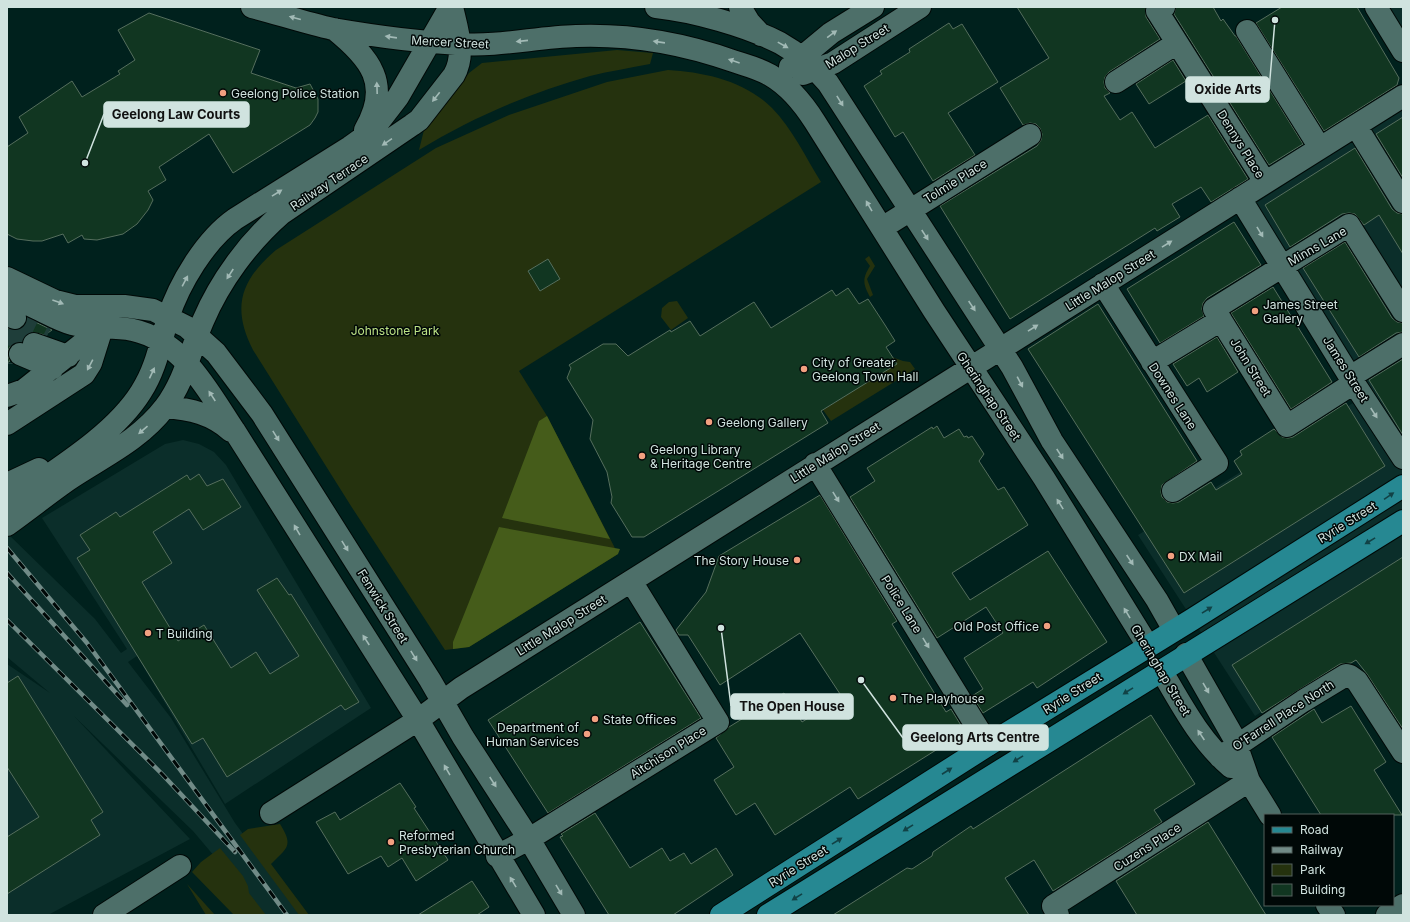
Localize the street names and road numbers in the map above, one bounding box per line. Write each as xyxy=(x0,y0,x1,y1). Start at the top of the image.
street label: Malop Street xyxy=(822,20,892,72)
street label: Mercer Street xyxy=(411,32,489,52)
street label: Dennys Place xyxy=(1214,107,1268,181)
street label: Railway Terrace xyxy=(287,151,371,213)
street label: Tolmie Place xyxy=(921,156,989,206)
street label: Minns Lane xyxy=(1285,223,1349,269)
street label: Little Malop Street xyxy=(1062,246,1158,314)
street label: James Street xyxy=(1320,333,1372,405)
street label: John Street xyxy=(1227,335,1275,399)
street label: Gheringhap Street xyxy=(954,349,1024,443)
street label: Downes Lane xyxy=(1146,360,1200,432)
street label: Little Malop Street xyxy=(787,418,883,486)
street label: Ryrie Street xyxy=(1315,498,1379,546)
street label: Fenwick Street xyxy=(354,566,412,646)
street label: Police Lane xyxy=(878,572,926,636)
street label: Little Malop Street xyxy=(513,591,609,659)
street label: Gheringhap Street xyxy=(1128,622,1194,718)
street label: Ryrie Street xyxy=(1040,669,1104,717)
street label: O'Farrell Place North xyxy=(1229,677,1337,753)
street label: Aitchison Place xyxy=(627,723,709,781)
street label: Cuzens Place xyxy=(1111,820,1183,874)
street label: Ryrie Street xyxy=(766,842,830,890)

